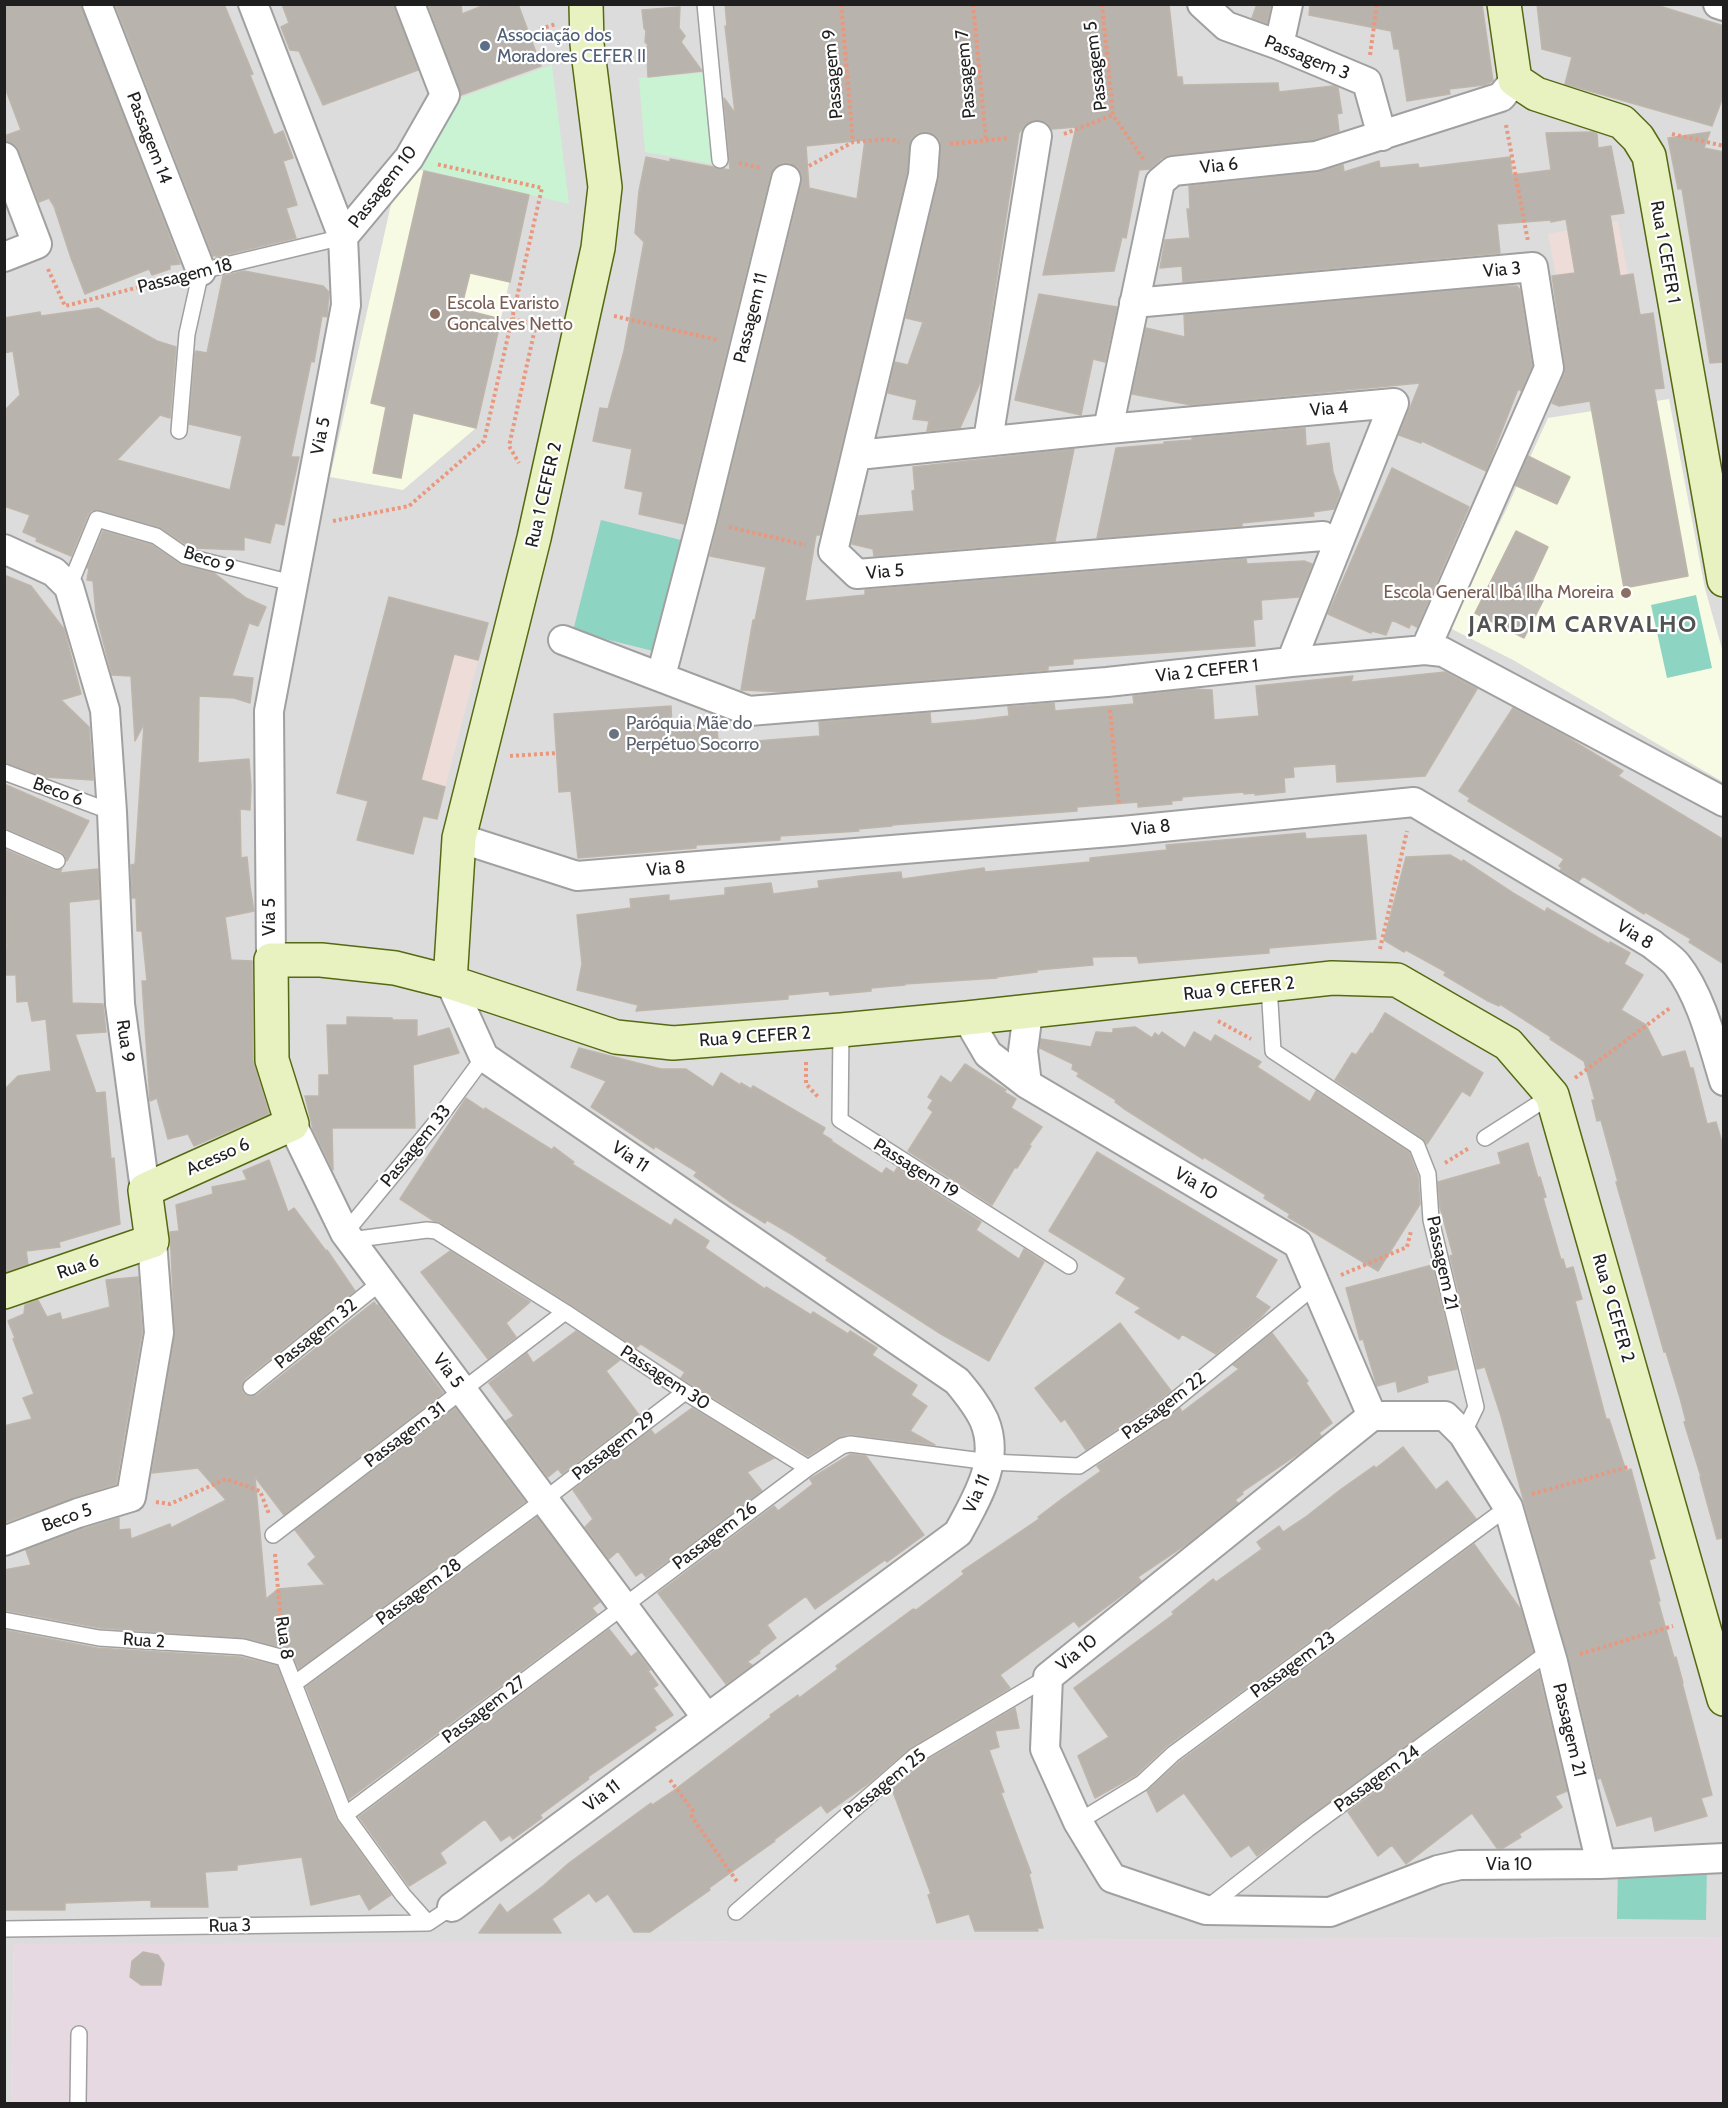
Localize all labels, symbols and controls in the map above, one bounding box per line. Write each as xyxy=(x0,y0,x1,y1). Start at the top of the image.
street label: Passagem 5 xyxy=(1080,20,1112,112)
place label: Associação dos Moradores CEFER II xyxy=(497,25,646,68)
street label: Passagem 9 xyxy=(818,28,848,120)
street label: Passagem 7 xyxy=(951,29,981,119)
street label: Passagem 3 xyxy=(1261,31,1353,85)
marker: Associação dos Moradores CEFER II xyxy=(478,39,492,53)
street label: Passagem 14 xyxy=(122,89,176,187)
street label: Passagem 10 xyxy=(344,141,422,233)
street label: Via 6 xyxy=(1199,153,1239,179)
street label: Rua 1 CEFER 1 xyxy=(1645,199,1685,305)
street label: Passagem 18 xyxy=(135,254,235,298)
street label: Via 3 xyxy=(1482,258,1522,282)
street label: Passagem 11 xyxy=(729,271,773,365)
place label: Escola Evaristo Goncalves Netto xyxy=(447,293,573,336)
marker: Escola Evaristo Goncalves Netto xyxy=(428,307,442,321)
street label: Via 4 xyxy=(1309,397,1349,421)
street label: Via 5 xyxy=(307,415,335,457)
street label: Rua 1 CEFER 2 xyxy=(521,440,567,550)
street label: Beco 9 xyxy=(181,542,237,578)
street label: Via 5 xyxy=(865,560,905,584)
place label: Escola General Ibá Ilha Moreira xyxy=(1384,582,1614,604)
marker: Escola General Ibá Ilha Moreira xyxy=(1619,586,1633,600)
district label: JARDIM CARVALHO xyxy=(1468,611,1698,639)
street label: Via 2 CEFER 1 xyxy=(1155,655,1259,687)
place label: Paróquia Mãe do Perpétuo Socorro xyxy=(626,713,759,756)
marker: Paróquia Mãe do Perpétuo Socorro xyxy=(607,727,621,741)
street label: Beco 6 xyxy=(30,773,86,811)
street label: Via 8 xyxy=(1130,815,1172,841)
street label: Via 8 xyxy=(646,857,686,881)
street label: Via 5 xyxy=(259,898,281,936)
street label: Via 8 xyxy=(1613,915,1657,955)
street label: Rua 9 CEFER 2 xyxy=(1182,972,1296,1006)
street label: Rua 9 xyxy=(111,1018,139,1064)
street label: Rua 9 CEFER 2 xyxy=(698,1022,812,1052)
street label: Passagem 33 xyxy=(376,1100,456,1192)
street label: Acesso 6 xyxy=(183,1133,253,1181)
street label: Passagem 19 xyxy=(869,1134,963,1204)
street label: Via 11 xyxy=(607,1137,653,1177)
street label: Via 10 xyxy=(1170,1163,1222,1205)
street label: Passagem 21 xyxy=(1422,1214,1462,1312)
street label: Rua 6 xyxy=(54,1250,102,1284)
street label: Rua 9 CEFER 2 xyxy=(1587,1251,1639,1365)
street label: Passagem 32 xyxy=(271,1294,361,1374)
street label: Passagem 30 xyxy=(616,1341,714,1415)
street label: Via 5 xyxy=(428,1349,468,1393)
street label: Passagem 22 xyxy=(1118,1368,1210,1444)
street label: Passagem 31 xyxy=(360,1398,450,1472)
street label: Passagem 29 xyxy=(568,1407,660,1485)
street label: Via 11 xyxy=(959,1471,995,1517)
street label: Passagem 26 xyxy=(669,1497,761,1575)
street label: Beco 5 xyxy=(39,1499,95,1537)
street label: Passagem 28 xyxy=(372,1554,466,1630)
street label: Rua 8 xyxy=(270,1615,298,1661)
street label: Passagem 23 xyxy=(1246,1627,1340,1703)
street label: Rua 2 xyxy=(122,1629,166,1653)
street label: Via 10 xyxy=(1052,1630,1102,1676)
street label: Passagem 27 xyxy=(438,1672,530,1748)
street label: Passagem 21 xyxy=(1548,1681,1590,1779)
street label: Passagem 24 xyxy=(1330,1741,1424,1817)
street label: Passagem 25 xyxy=(840,1744,930,1824)
street label: Via 11 xyxy=(580,1775,624,1817)
street label: Via 10 xyxy=(1486,1854,1532,1876)
street label: Rua 3 xyxy=(209,1915,251,1937)

